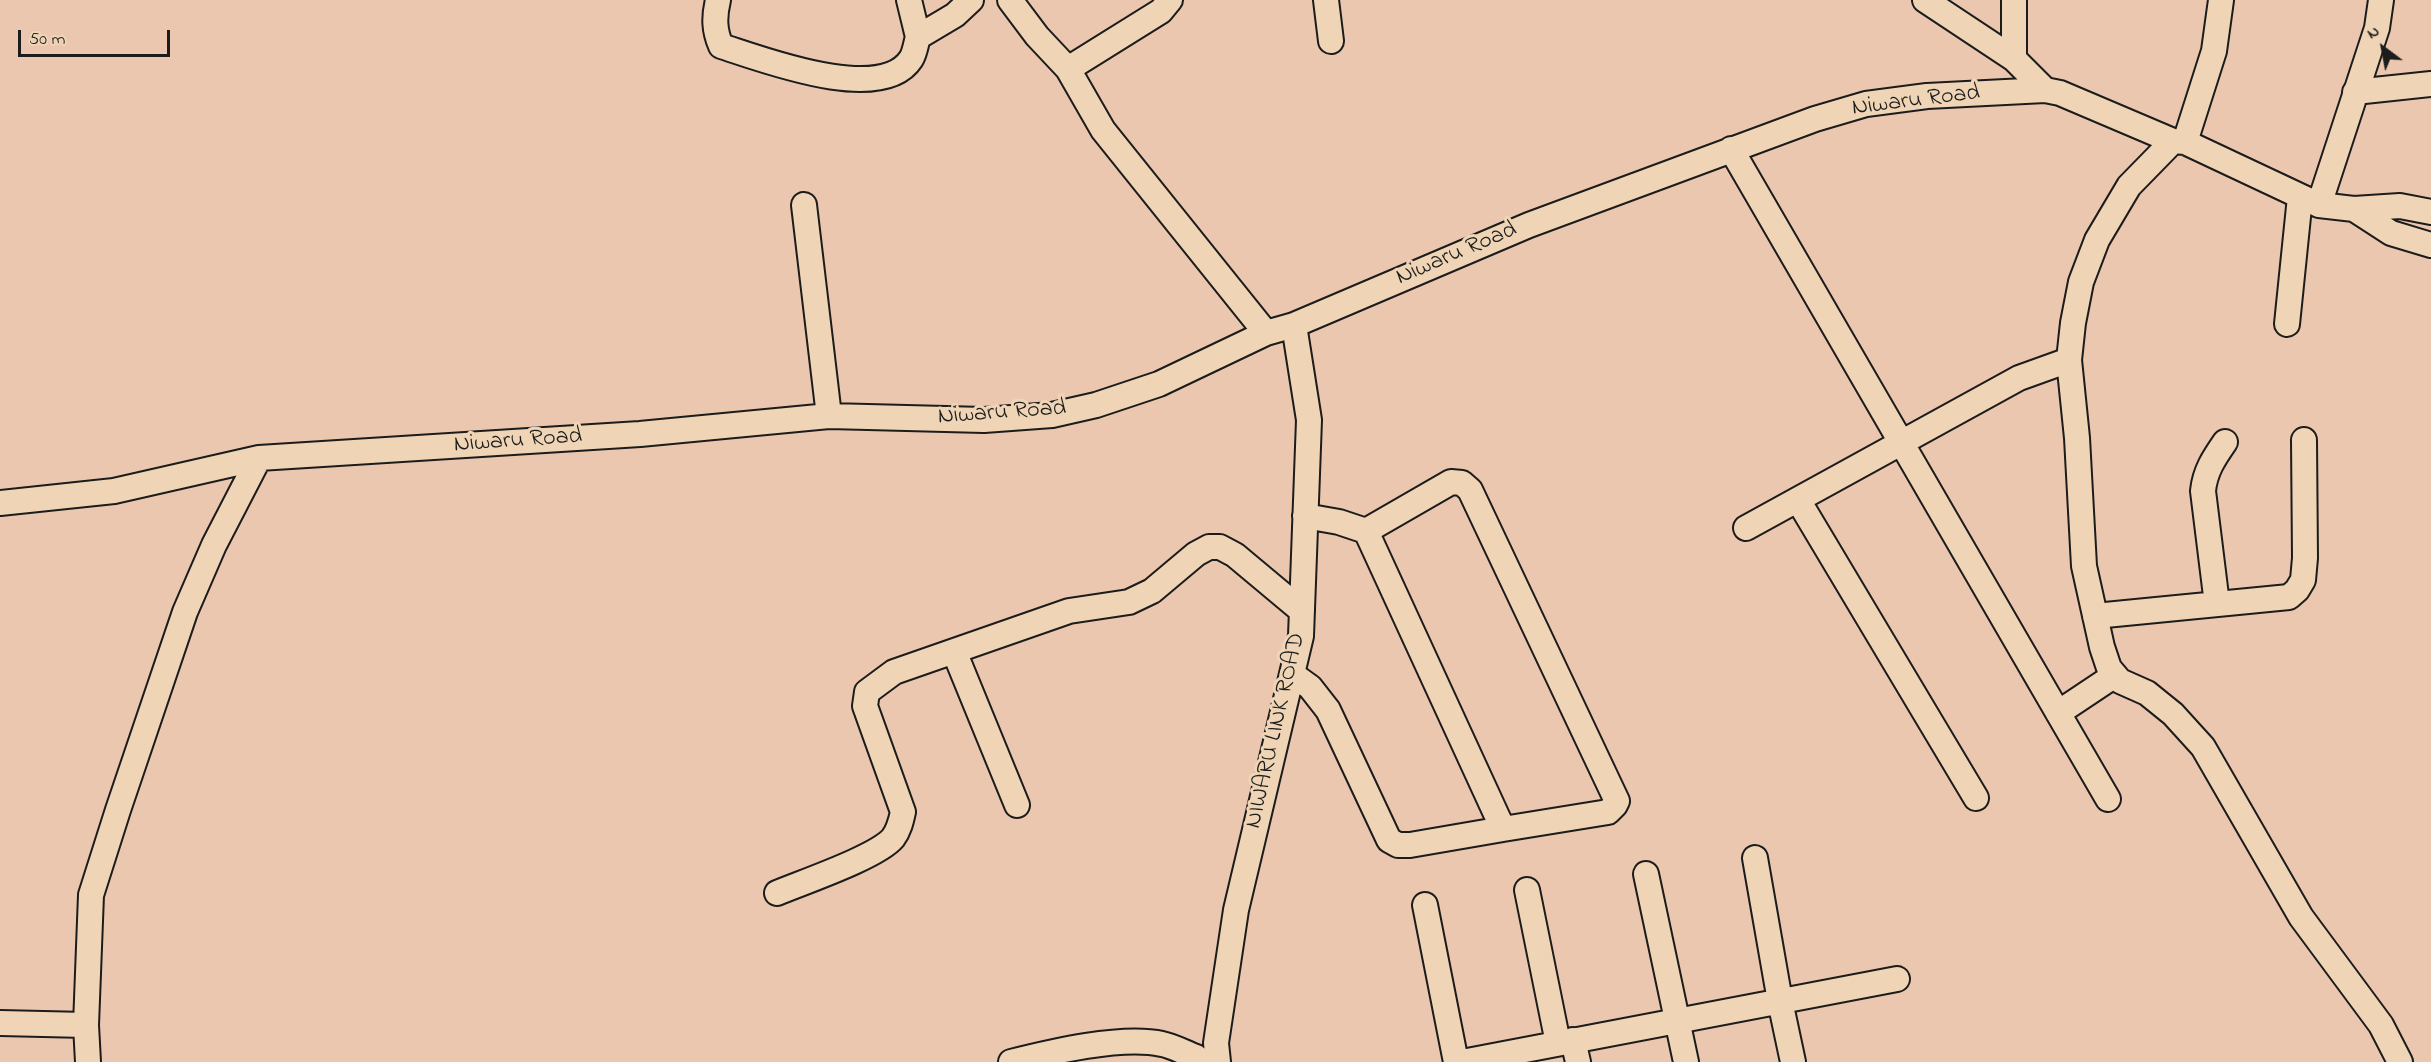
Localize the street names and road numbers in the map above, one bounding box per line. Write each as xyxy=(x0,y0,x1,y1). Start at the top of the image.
street label: Niwaru Road xyxy=(1850,80,1982,124)
street label: Niwaru Road xyxy=(1392,217,1522,293)
street label: Niwaru Road xyxy=(937,395,1067,433)
street label: Niwaru Road xyxy=(453,423,583,461)
street label: NIWARU LINK ROAD xyxy=(1241,630,1313,832)

